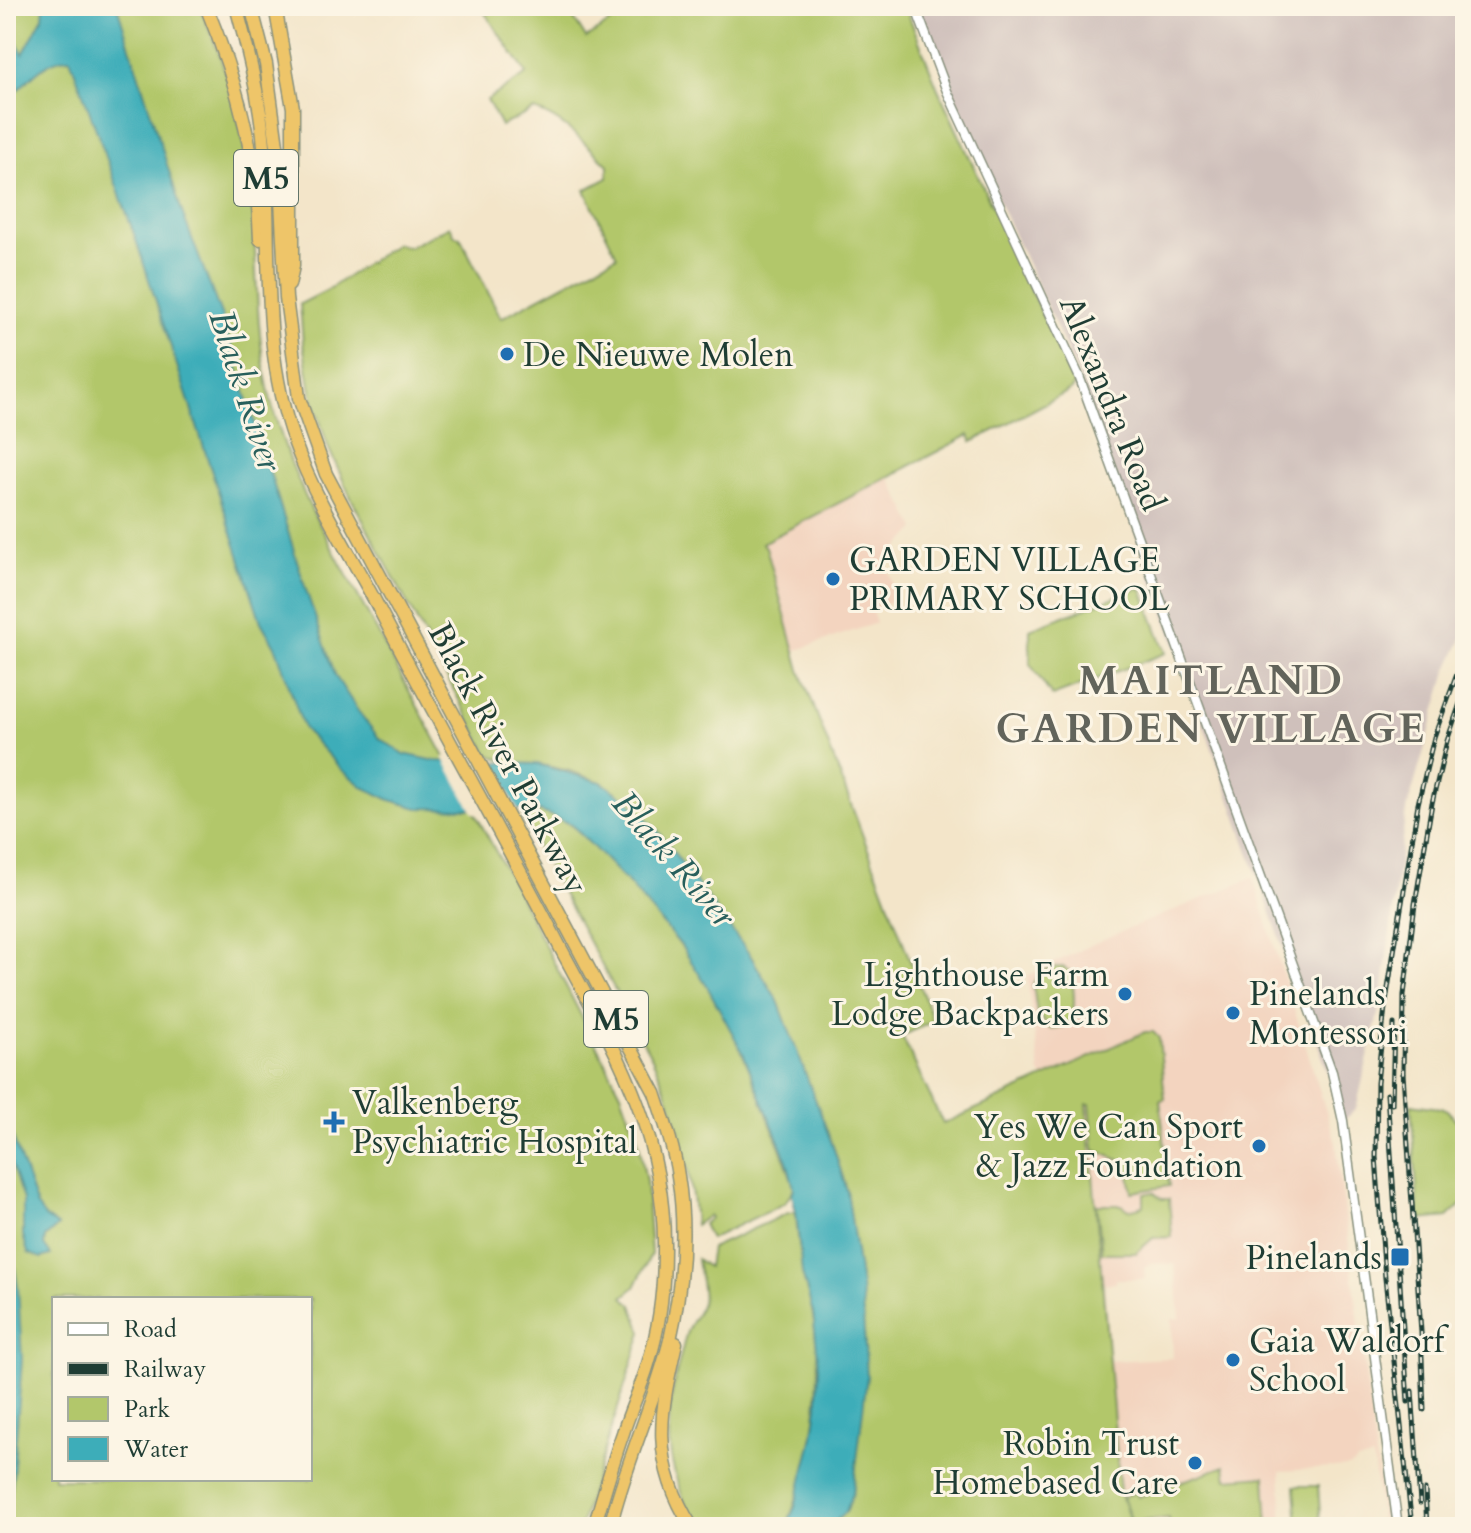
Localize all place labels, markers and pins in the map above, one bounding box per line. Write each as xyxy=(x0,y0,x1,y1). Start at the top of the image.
place label: De Nieuwe Molen xyxy=(523,332,794,378)
marker: De Nieuwe Molen xyxy=(498,345,516,363)
place label: GARDEN VILLAGE PRIMARY SCHOOL xyxy=(849,537,1170,622)
marker: GARDEN VILLAGE PRIMARY SCHOOL xyxy=(824,570,842,588)
place label: Lighthouse Farm Lodge Backpackers xyxy=(831,952,1109,1037)
place label: Pinelands Montessori xyxy=(1249,971,1408,1056)
marker: Lighthouse Farm Lodge Backpackers xyxy=(1116,985,1134,1003)
marker: Pinelands Montessori xyxy=(1224,1004,1242,1022)
place label: Valkenberg Psychiatric Hospital xyxy=(352,1080,637,1165)
place label: Yes We Can Sport & Jazz Foundation xyxy=(974,1104,1243,1189)
marker: Valkenberg Psychiatric Hospital xyxy=(323,1111,345,1133)
marker: Yes We Can Sport & Jazz Foundation xyxy=(1250,1137,1268,1155)
place label: Pinelands xyxy=(1245,1235,1382,1281)
marker: Pinelands xyxy=(1389,1246,1411,1268)
place label: Gaia Waldorf School xyxy=(1249,1318,1450,1403)
marker: Gaia Waldorf School xyxy=(1224,1351,1242,1369)
place label: Robin Trust Homebased Care xyxy=(933,1421,1179,1506)
marker: Robin Trust Homebased Care xyxy=(1186,1454,1204,1472)

